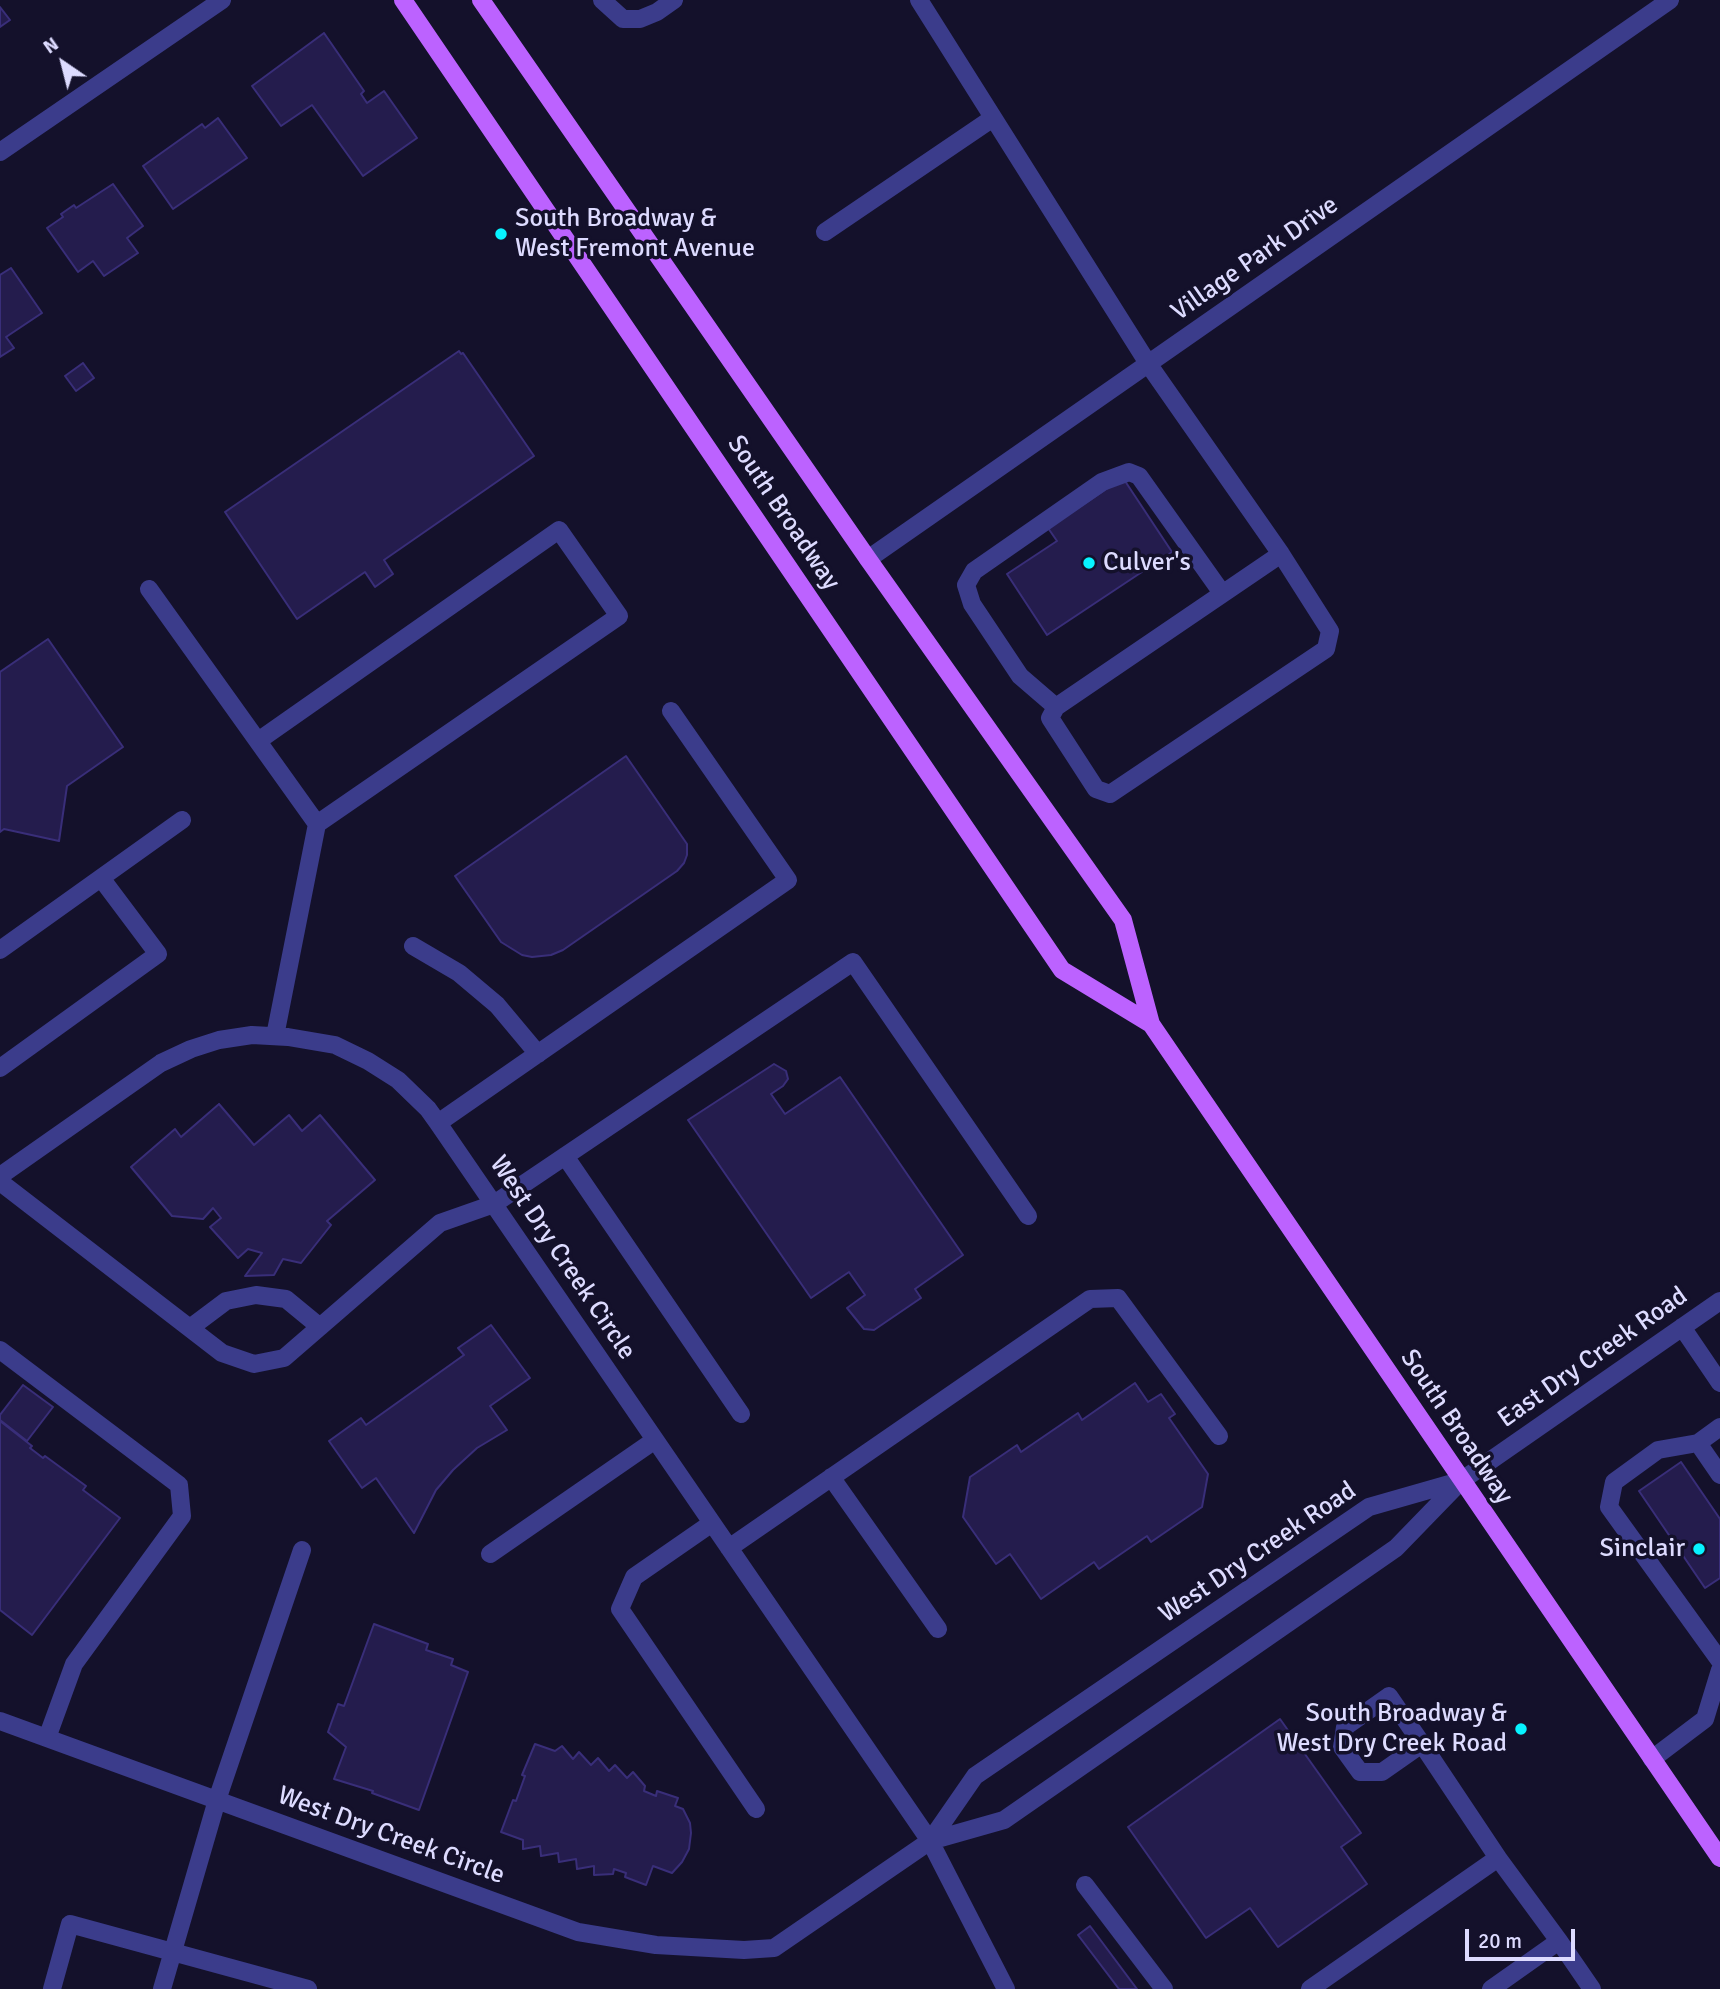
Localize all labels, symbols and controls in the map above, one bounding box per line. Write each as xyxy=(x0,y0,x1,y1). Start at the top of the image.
north arrow xyxy=(28,28,98,98)
text: N xyxy=(39,32,63,59)
street label: Village Park Drive xyxy=(1166,190,1344,328)
place label: South Broadway & West Fremont Avenue xyxy=(515,203,755,264)
marker: South Broadway & West Fremont Avenue xyxy=(493,226,509,242)
street label: South Broadway xyxy=(720,430,846,596)
place label: Culver's xyxy=(1103,547,1191,579)
marker: Culver's xyxy=(1081,555,1097,571)
street label: West Dry Creek Circle xyxy=(482,1150,642,1366)
street label: East Dry Creek Road xyxy=(1492,1281,1694,1435)
street label: South Broadway xyxy=(1393,1344,1519,1510)
street label: West Dry Creek Road xyxy=(1154,1476,1362,1630)
place label: Sinclair xyxy=(1600,1533,1685,1565)
marker: Sinclair xyxy=(1691,1541,1707,1557)
place label: South Broadway & West Dry Creek Road xyxy=(1277,1698,1507,1760)
marker: South Broadway & West Dry Creek Road xyxy=(1513,1721,1529,1737)
street label: West Dry Creek Circle xyxy=(273,1780,509,1892)
scale bar xyxy=(1468,1916,1578,1960)
text: 20 m xyxy=(1478,1928,1522,1954)

